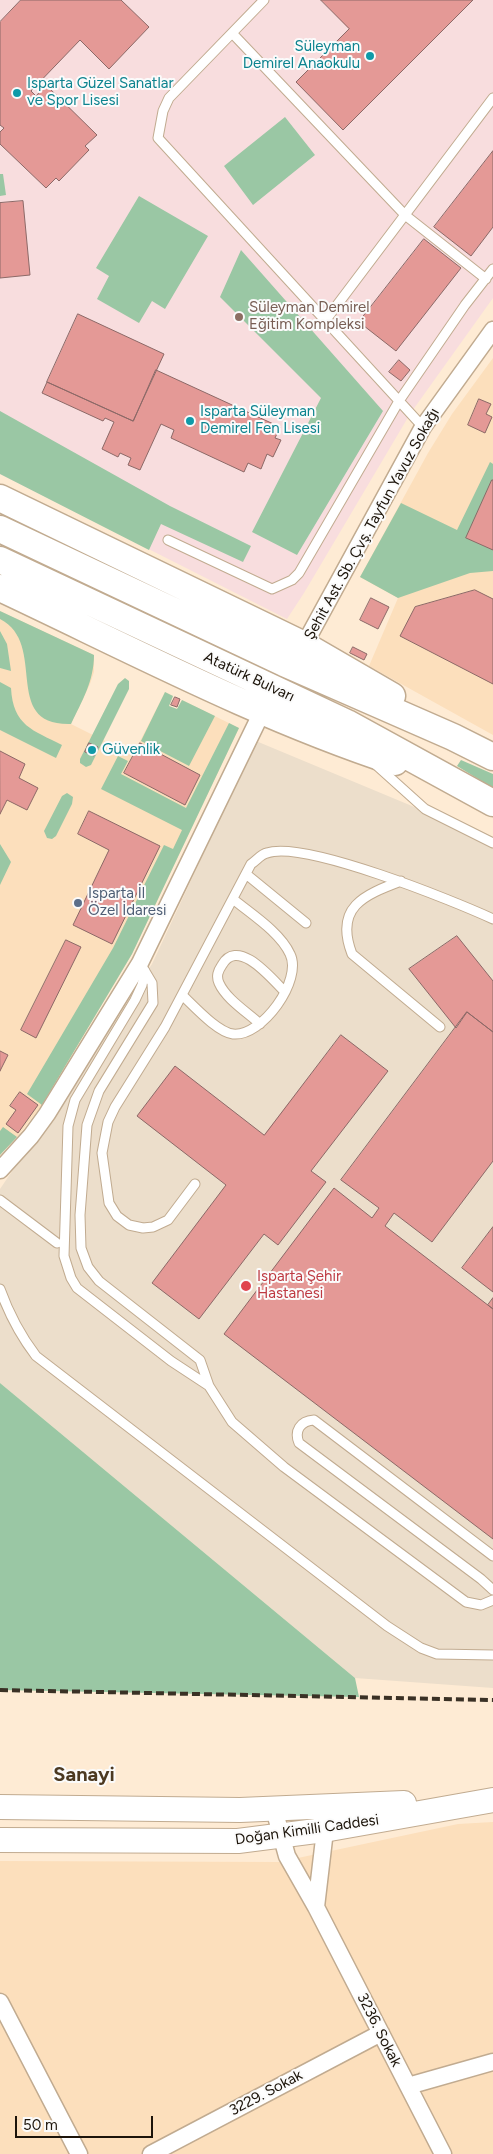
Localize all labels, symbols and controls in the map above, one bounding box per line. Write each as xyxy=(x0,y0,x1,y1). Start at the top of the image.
place label: Süleyman Demirel Anaokulu xyxy=(243,38,360,73)
marker: Süleyman Demirel Anaokulu xyxy=(364,50,376,62)
place label: Isparta Güzel Sanatlar ve Spor Lisesi xyxy=(27,75,174,110)
marker: Isparta Güzel Sanatlar ve Spor Lisesi xyxy=(11,87,23,99)
place label: Süleyman Demirel Eğitim Kompleksi xyxy=(249,299,370,334)
marker: Süleyman Demirel Eğitim Kompleksi xyxy=(233,311,245,323)
place label: Isparta Süleyman Demirel Fen Lisesi xyxy=(200,403,320,438)
street label: Şehit Ast. Sb. Çvş. Tayfun Yavuz Sokağı xyxy=(301,405,443,643)
marker: Isparta Süleyman Demirel Fen Lisesi xyxy=(184,415,196,427)
street label: Atatürk Bulvarı xyxy=(201,648,297,706)
place label: Güvenlik xyxy=(102,741,160,759)
marker: Güvenlik xyxy=(86,744,98,756)
place label: Isparta İl Özel İdaresi xyxy=(88,885,166,920)
marker: Isparta İl Özel İdaresi xyxy=(72,897,84,909)
place label: Isparta Şehir Hastanesi xyxy=(257,1268,341,1303)
marker: Isparta Şehir Hastanesi xyxy=(239,1279,253,1293)
district label: Sanayi xyxy=(53,1763,115,1787)
street label: Doğan Kimilli Caddesi xyxy=(234,1811,380,1849)
street label: 3236. Sokak xyxy=(353,1990,405,2070)
street label: 3229. Sokak xyxy=(226,2066,306,2120)
scale bar xyxy=(18,2106,155,2138)
text: 50 m xyxy=(23,2116,58,2134)

